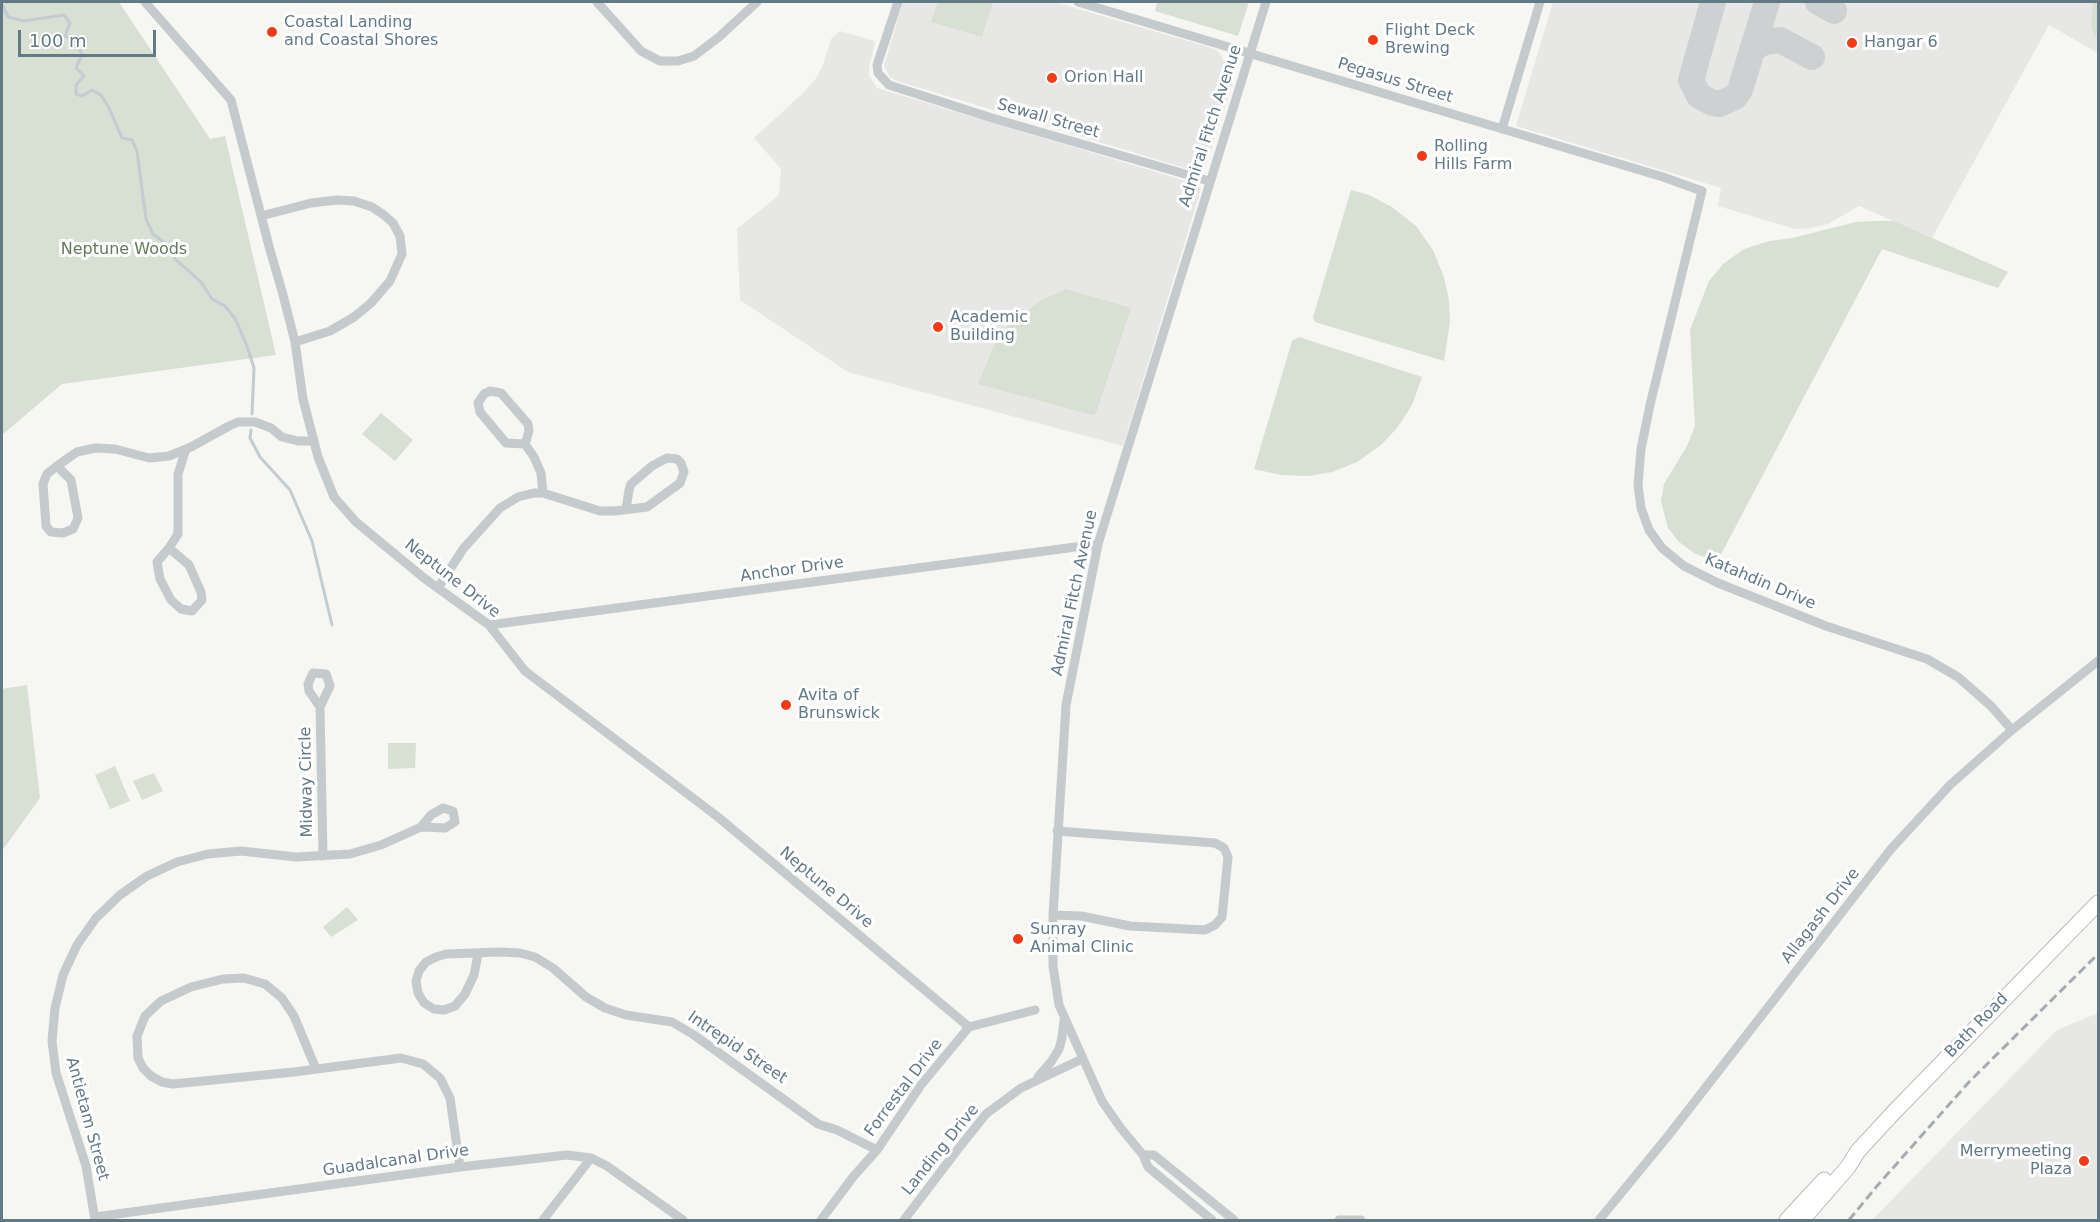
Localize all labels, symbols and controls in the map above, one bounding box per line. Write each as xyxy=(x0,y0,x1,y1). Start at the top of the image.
place label: Coastal Landing and Coastal Shores xyxy=(284,13,438,51)
scale bar xyxy=(21,18,159,56)
place label: Flight Deck Brewing xyxy=(1385,21,1475,59)
marker: Coastal Landing and Coastal Shores xyxy=(265,25,279,39)
text: 100 m xyxy=(29,30,87,51)
marker: Flight Deck Brewing xyxy=(1366,33,1380,47)
place label: Hangar 6 xyxy=(1864,33,1938,53)
marker: Hangar 6 xyxy=(1845,36,1859,50)
street label: Admiral Fitch Avenue xyxy=(1176,43,1246,209)
street label: Pegasus Street xyxy=(1335,54,1455,108)
place label: Orion Hall xyxy=(1064,68,1143,88)
marker: Orion Hall xyxy=(1045,71,1059,85)
street label: Sewall Street xyxy=(995,95,1101,143)
place label: Rolling Hills Farm xyxy=(1434,137,1512,175)
marker: Rolling Hills Farm xyxy=(1415,149,1429,163)
park label: Neptune Woods xyxy=(61,240,187,260)
place label: Academic Building xyxy=(950,308,1028,346)
marker: Academic Building xyxy=(931,320,945,334)
street label: Admiral Fitch Avenue xyxy=(1048,508,1102,678)
street label: Neptune Drive xyxy=(400,536,504,622)
street label: Katahdin Drive xyxy=(1702,550,1818,614)
street label: Anchor Drive xyxy=(739,553,845,587)
place label: Avita of Brunswick xyxy=(798,686,880,724)
marker: Avita of Brunswick xyxy=(779,698,793,712)
street label: Midway Circle xyxy=(296,726,318,838)
street label: Neptune Drive xyxy=(775,843,877,933)
street label: Allagash Drive xyxy=(1778,864,1864,968)
place label: Sunray Animal Clinic xyxy=(1030,920,1134,958)
marker: Sunray Animal Clinic xyxy=(1011,932,1025,946)
street label: Bath Road xyxy=(1941,990,2013,1062)
street label: Intrepid Street xyxy=(684,1008,790,1088)
street label: Forrestal Drive xyxy=(861,1035,947,1141)
street label: Antietam Street xyxy=(61,1055,113,1183)
street label: Landing Drive xyxy=(898,1101,984,1199)
street label: Guadalcanal Drive xyxy=(322,1141,470,1181)
place label: Merrymeeting Plaza xyxy=(1960,1142,2072,1180)
marker: Merrymeeting Plaza xyxy=(2077,1154,2091,1168)

